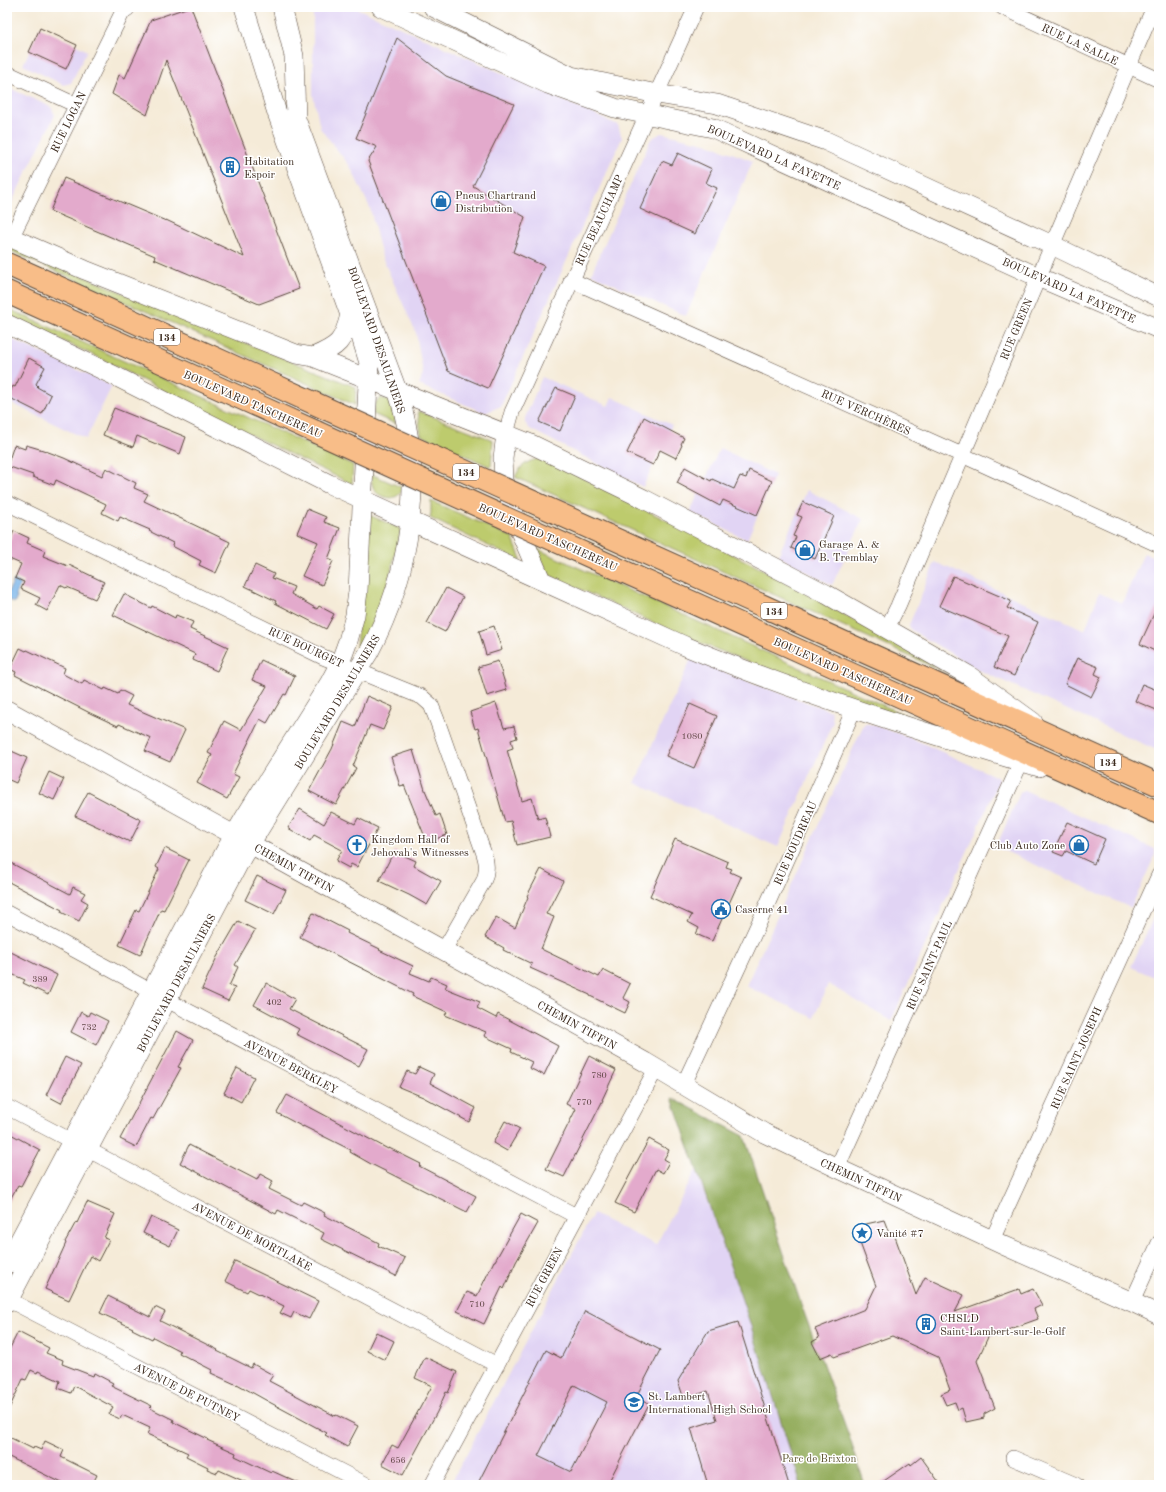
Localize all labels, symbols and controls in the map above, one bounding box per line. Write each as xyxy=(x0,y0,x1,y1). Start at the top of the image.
street label: RUE LA SALLE xyxy=(1039,23,1119,68)
street label: RUE LOGAN xyxy=(50,90,89,155)
street label: BOULEVARD LA FAYETTE xyxy=(705,124,842,193)
building icon: Habitation Espoir xyxy=(219,156,241,178)
place label: Habitation Espoir xyxy=(244,157,294,181)
street label: RUE BEAUCHAMP xyxy=(574,174,626,268)
shop icon: Pneus Chartrand Distribution xyxy=(430,190,452,212)
place label: Pneus Chartrand Distribution xyxy=(455,191,536,215)
street label: BOULEVARD LA FAYETTE xyxy=(1000,257,1137,326)
street label: BOULEVARD DESAULNIERS xyxy=(345,266,406,416)
street label: RUE GREEN xyxy=(999,296,1036,362)
road number: 134 xyxy=(154,329,180,345)
street label: BOULEVARD TASCHEREAU xyxy=(181,370,324,441)
street label: RUE VERCHÈRES xyxy=(819,387,913,438)
road number: 134 xyxy=(453,464,479,480)
street label: BOULEVARD TASCHEREAU xyxy=(476,503,619,574)
shop icon: Garage A. & B. Tremblay xyxy=(794,539,816,561)
place label: Garage A. & B. Tremblay xyxy=(819,540,880,564)
road number: 134 xyxy=(761,603,787,619)
street label: RUE BOURGET xyxy=(266,626,345,671)
street label: BOULEVARD DESAULNIERS xyxy=(294,634,383,772)
street label: BOULEVARD TASCHEREAU xyxy=(771,637,914,708)
house number: 1080 xyxy=(682,732,702,741)
road number: 134 xyxy=(1095,754,1121,770)
street label: RUE BOUDREAU xyxy=(773,800,820,887)
church icon: Kingdom Hall of Jehovah's Witnesses xyxy=(346,834,368,856)
shop icon: Club Auto Zone xyxy=(1068,834,1090,856)
place label: Kingdom Hall of Jehovah's Witnesses xyxy=(371,835,469,859)
place label: Club Auto Zone xyxy=(990,841,1065,852)
street label: CHEMIN TIFFIN xyxy=(252,843,335,896)
public building icon: Caserne 41 xyxy=(710,898,732,920)
place label: Caserne 41 xyxy=(735,905,789,916)
street label: BOULEVARD DESAULNIERS xyxy=(136,913,219,1055)
street label: RUE SAINT-PAUL xyxy=(906,919,955,1012)
house number: 389 xyxy=(32,975,48,984)
house number: 402 xyxy=(266,998,282,1007)
street label: CHEMIN TIFFIN xyxy=(535,1000,618,1053)
street label: RUE SAINT-JOSEPH xyxy=(1050,1006,1105,1111)
house number: 732 xyxy=(81,1023,97,1032)
street label: AVENUE BERKLEY xyxy=(241,1038,339,1097)
house number: 780 xyxy=(591,1071,607,1080)
house number: 770 xyxy=(576,1098,592,1107)
street label: CHEMIN TIFFIN xyxy=(818,1158,903,1205)
street label: AVENUE DE MORTLAKE xyxy=(190,1201,313,1274)
place icon: Vanité #7 xyxy=(851,1222,873,1244)
place label: Vanité #7 xyxy=(876,1229,924,1240)
street label: RUE GREEN xyxy=(525,1245,566,1310)
house number: 710 xyxy=(469,1300,485,1309)
building icon: CHSLD Saint-Lambert-sur-le-Golf xyxy=(915,1313,937,1335)
place label: CHSLD Saint-Lambert-sur-le-Golf xyxy=(940,1314,1065,1338)
street label: AVENUE DE PUTNEY xyxy=(132,1362,241,1425)
school or university icon: St. Lambert International High School xyxy=(623,1391,645,1413)
place label: St. Lambert International High School xyxy=(648,1392,771,1416)
park label: Parc de Brixton xyxy=(782,1454,856,1465)
house number: 656 xyxy=(390,1456,406,1465)

